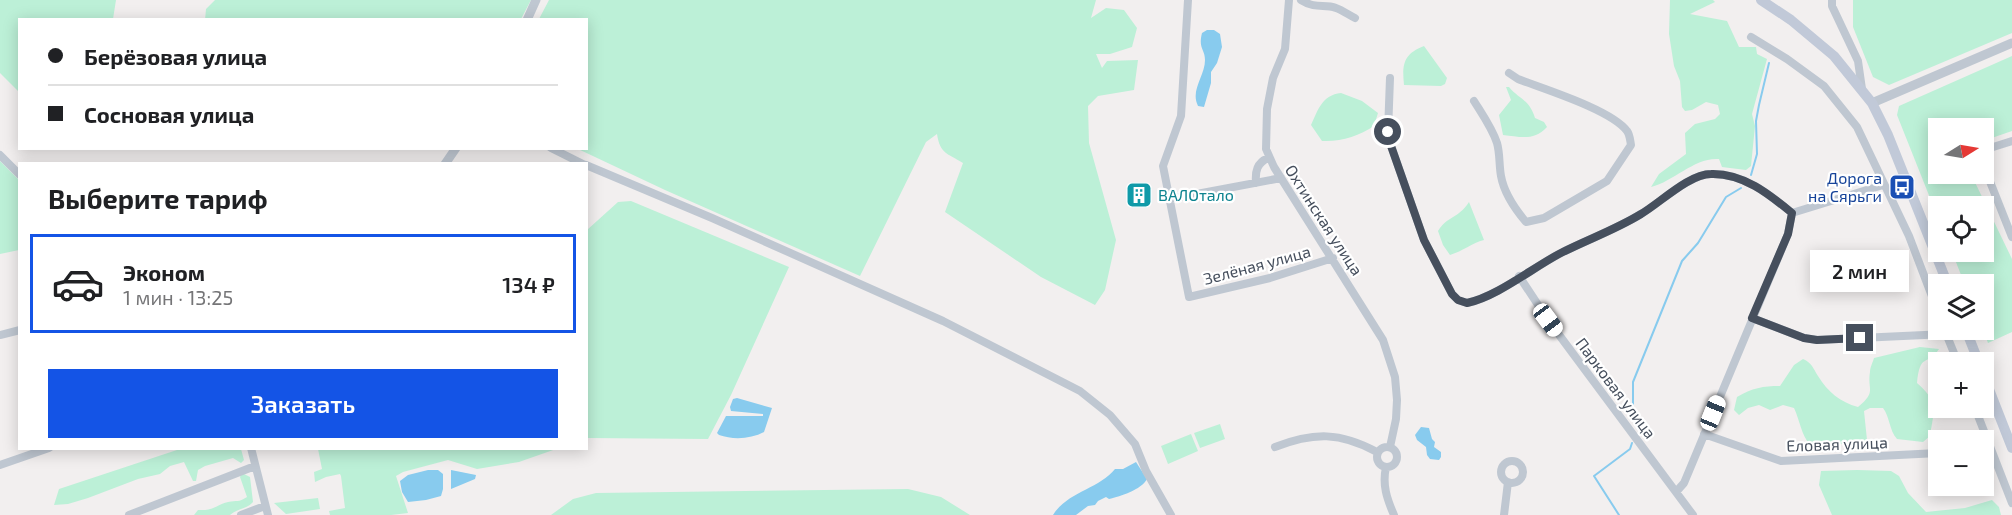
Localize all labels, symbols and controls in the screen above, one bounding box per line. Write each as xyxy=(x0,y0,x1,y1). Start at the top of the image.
text: Берёзовая улица xyxy=(84,43,267,69)
text: Сосновая улица xyxy=(84,101,254,127)
route start xyxy=(1374,118,1401,145)
north arrow xyxy=(1928,118,1994,184)
map controls xyxy=(1928,118,1994,496)
street label: Охтинская улица xyxy=(1281,161,1367,279)
place label: Дорога на Сярьги xyxy=(1808,168,1882,205)
bus stop icon: Дорога на Сярьги xyxy=(1887,172,1917,202)
building icon: ВАЛОтало xyxy=(1124,180,1154,210)
text: Выберите тариф xyxy=(48,182,268,214)
place label: ВАЛОтало xyxy=(1158,185,1234,204)
button: locate xyxy=(1928,196,1994,262)
street label: Зелёная улица xyxy=(1201,241,1313,289)
callout: 2 мин xyxy=(1810,251,1910,293)
icon: car xyxy=(51,257,105,311)
text: Эконом xyxy=(123,259,205,285)
text: 2 мин xyxy=(1832,259,1887,283)
text: 134 ₽ xyxy=(502,271,555,297)
button: layers xyxy=(1928,274,1994,340)
text: 1 мин · 13:25 xyxy=(123,285,233,309)
car xyxy=(1530,300,1566,340)
route end xyxy=(1846,324,1873,351)
street label: Парковая улица xyxy=(1572,334,1660,442)
button: + xyxy=(1928,352,1994,418)
button: Заказать xyxy=(48,369,558,438)
car xyxy=(1698,393,1728,433)
button: − xyxy=(1928,430,1994,496)
street label: Еловая улица xyxy=(1786,432,1888,456)

